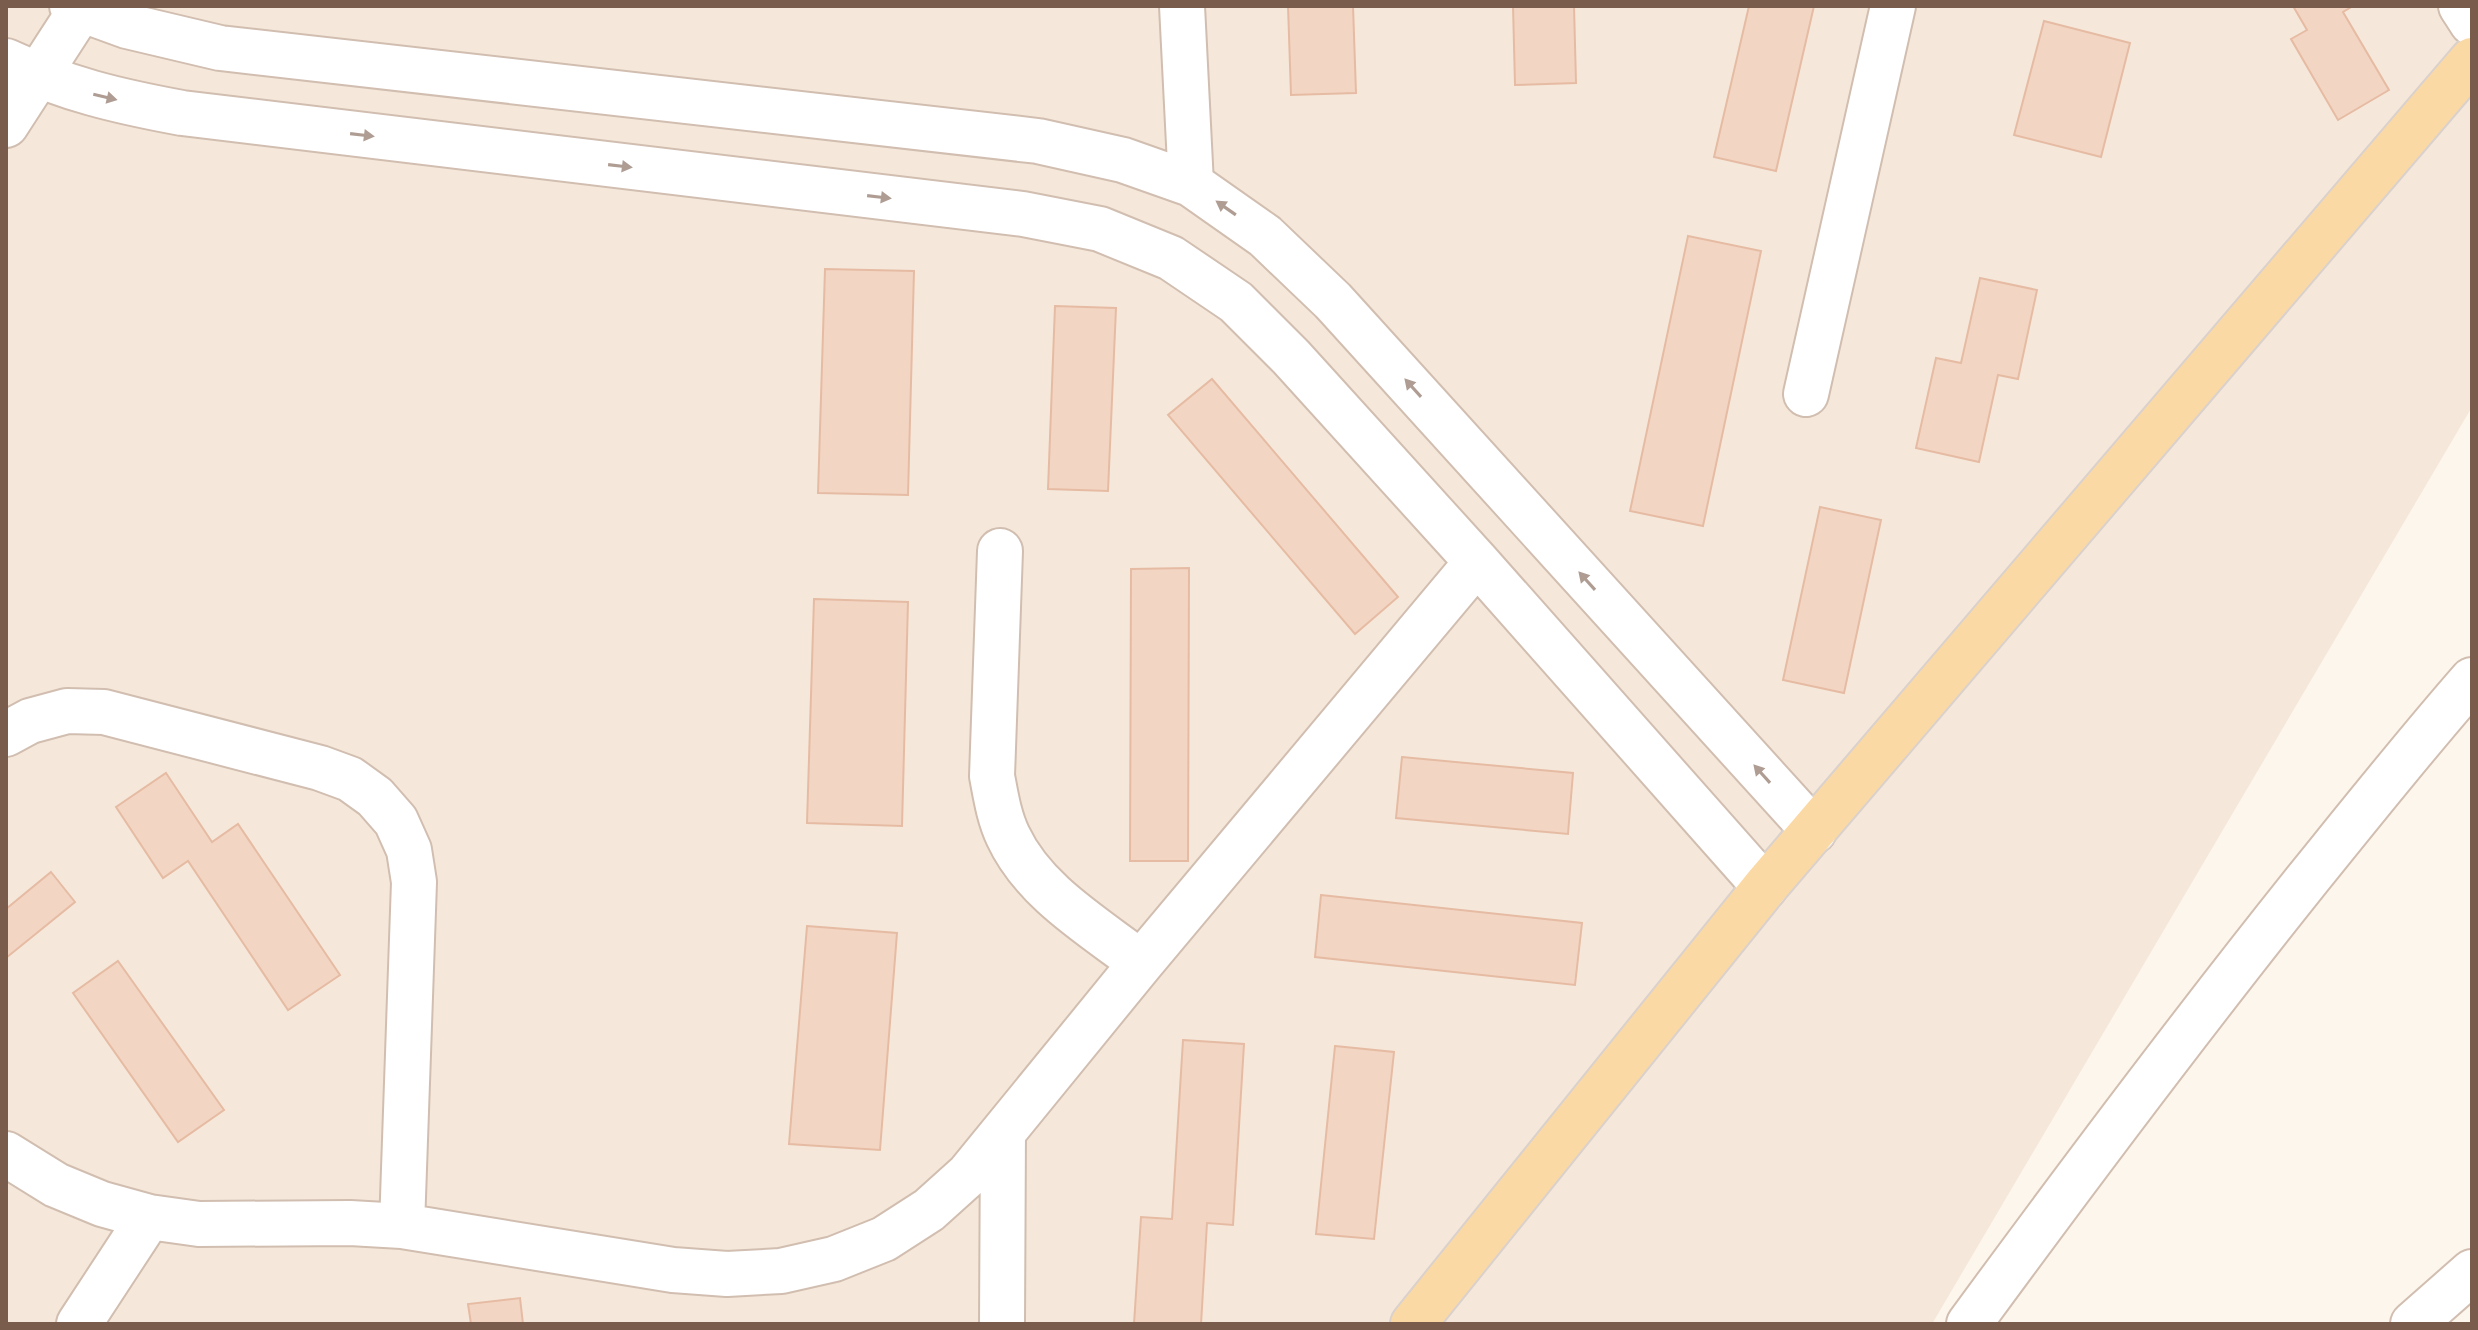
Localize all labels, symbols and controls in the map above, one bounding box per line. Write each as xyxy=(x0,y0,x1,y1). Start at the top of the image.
one-way arrow xyxy=(93,92,118,104)
one-way arrow xyxy=(350,129,375,142)
one-way arrow xyxy=(608,159,633,172)
one-way arrow xyxy=(867,190,892,203)
one-way arrow xyxy=(1216,201,1237,216)
one-way arrow xyxy=(1404,379,1422,398)
one-way arrow xyxy=(1579,572,1597,591)
one-way arrow xyxy=(1754,764,1771,784)

